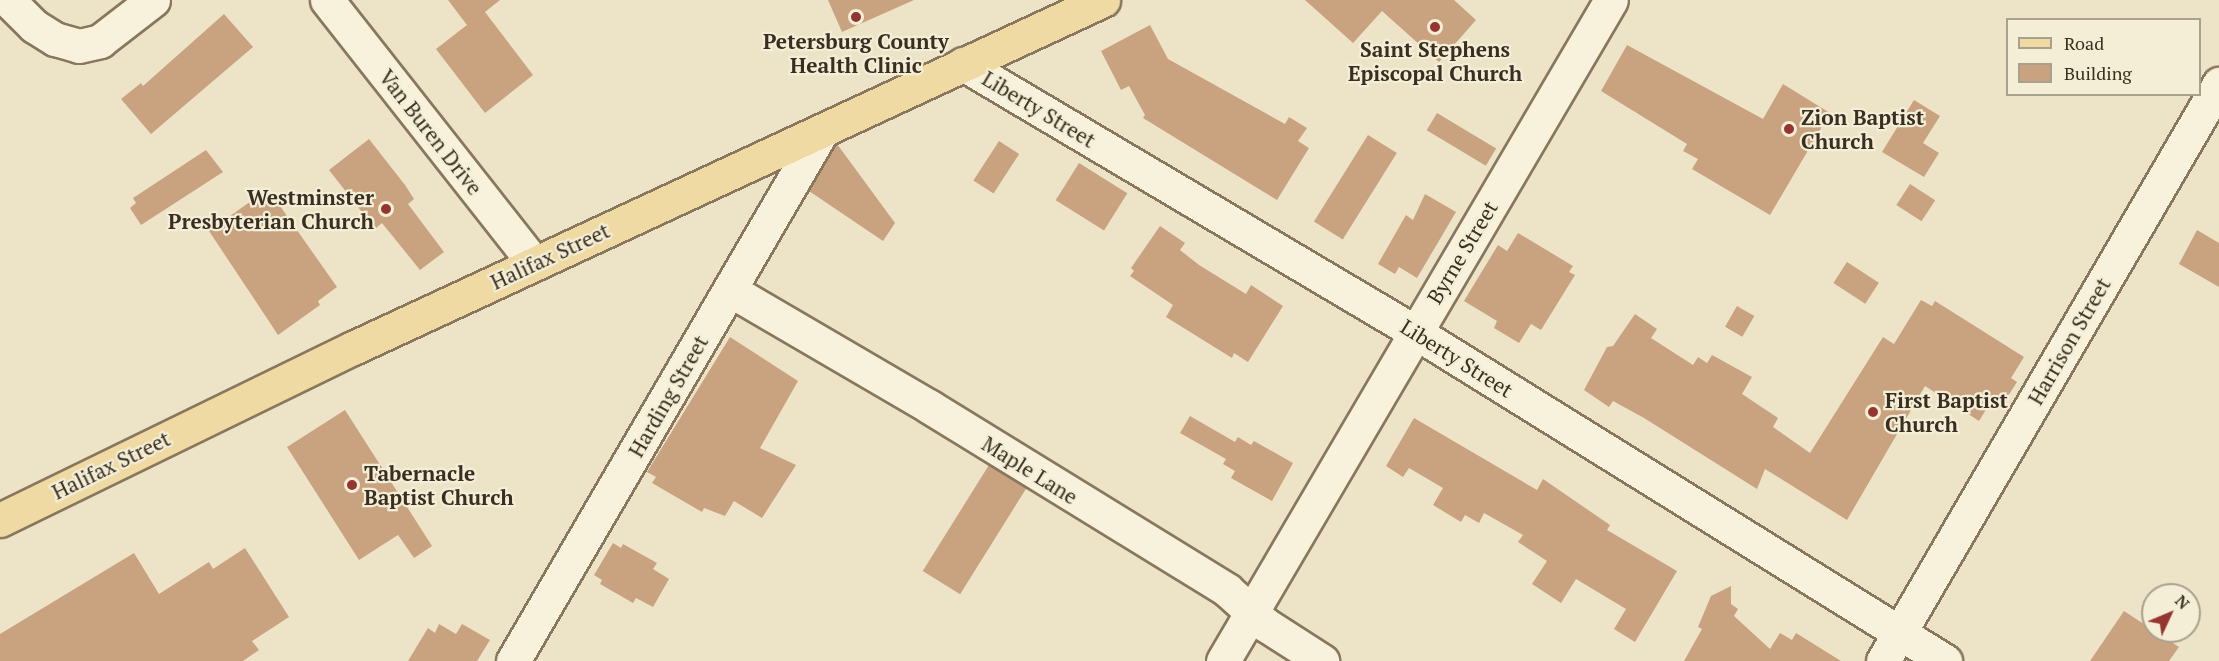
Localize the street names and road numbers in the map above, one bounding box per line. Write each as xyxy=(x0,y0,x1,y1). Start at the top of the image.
street label: Van Buren Drive xyxy=(374,64,488,200)
street label: Liberty Street xyxy=(978,65,1100,153)
street label: Byrne Street xyxy=(1421,196,1503,308)
street label: Halifax Street xyxy=(487,217,613,295)
street label: Harrison Street xyxy=(2022,273,2116,409)
street label: Liberty Street xyxy=(1396,314,1518,402)
street label: Harding Street xyxy=(623,331,713,461)
street label: Halifax Street xyxy=(48,426,174,504)
street label: Maple Lane xyxy=(978,431,1082,509)

